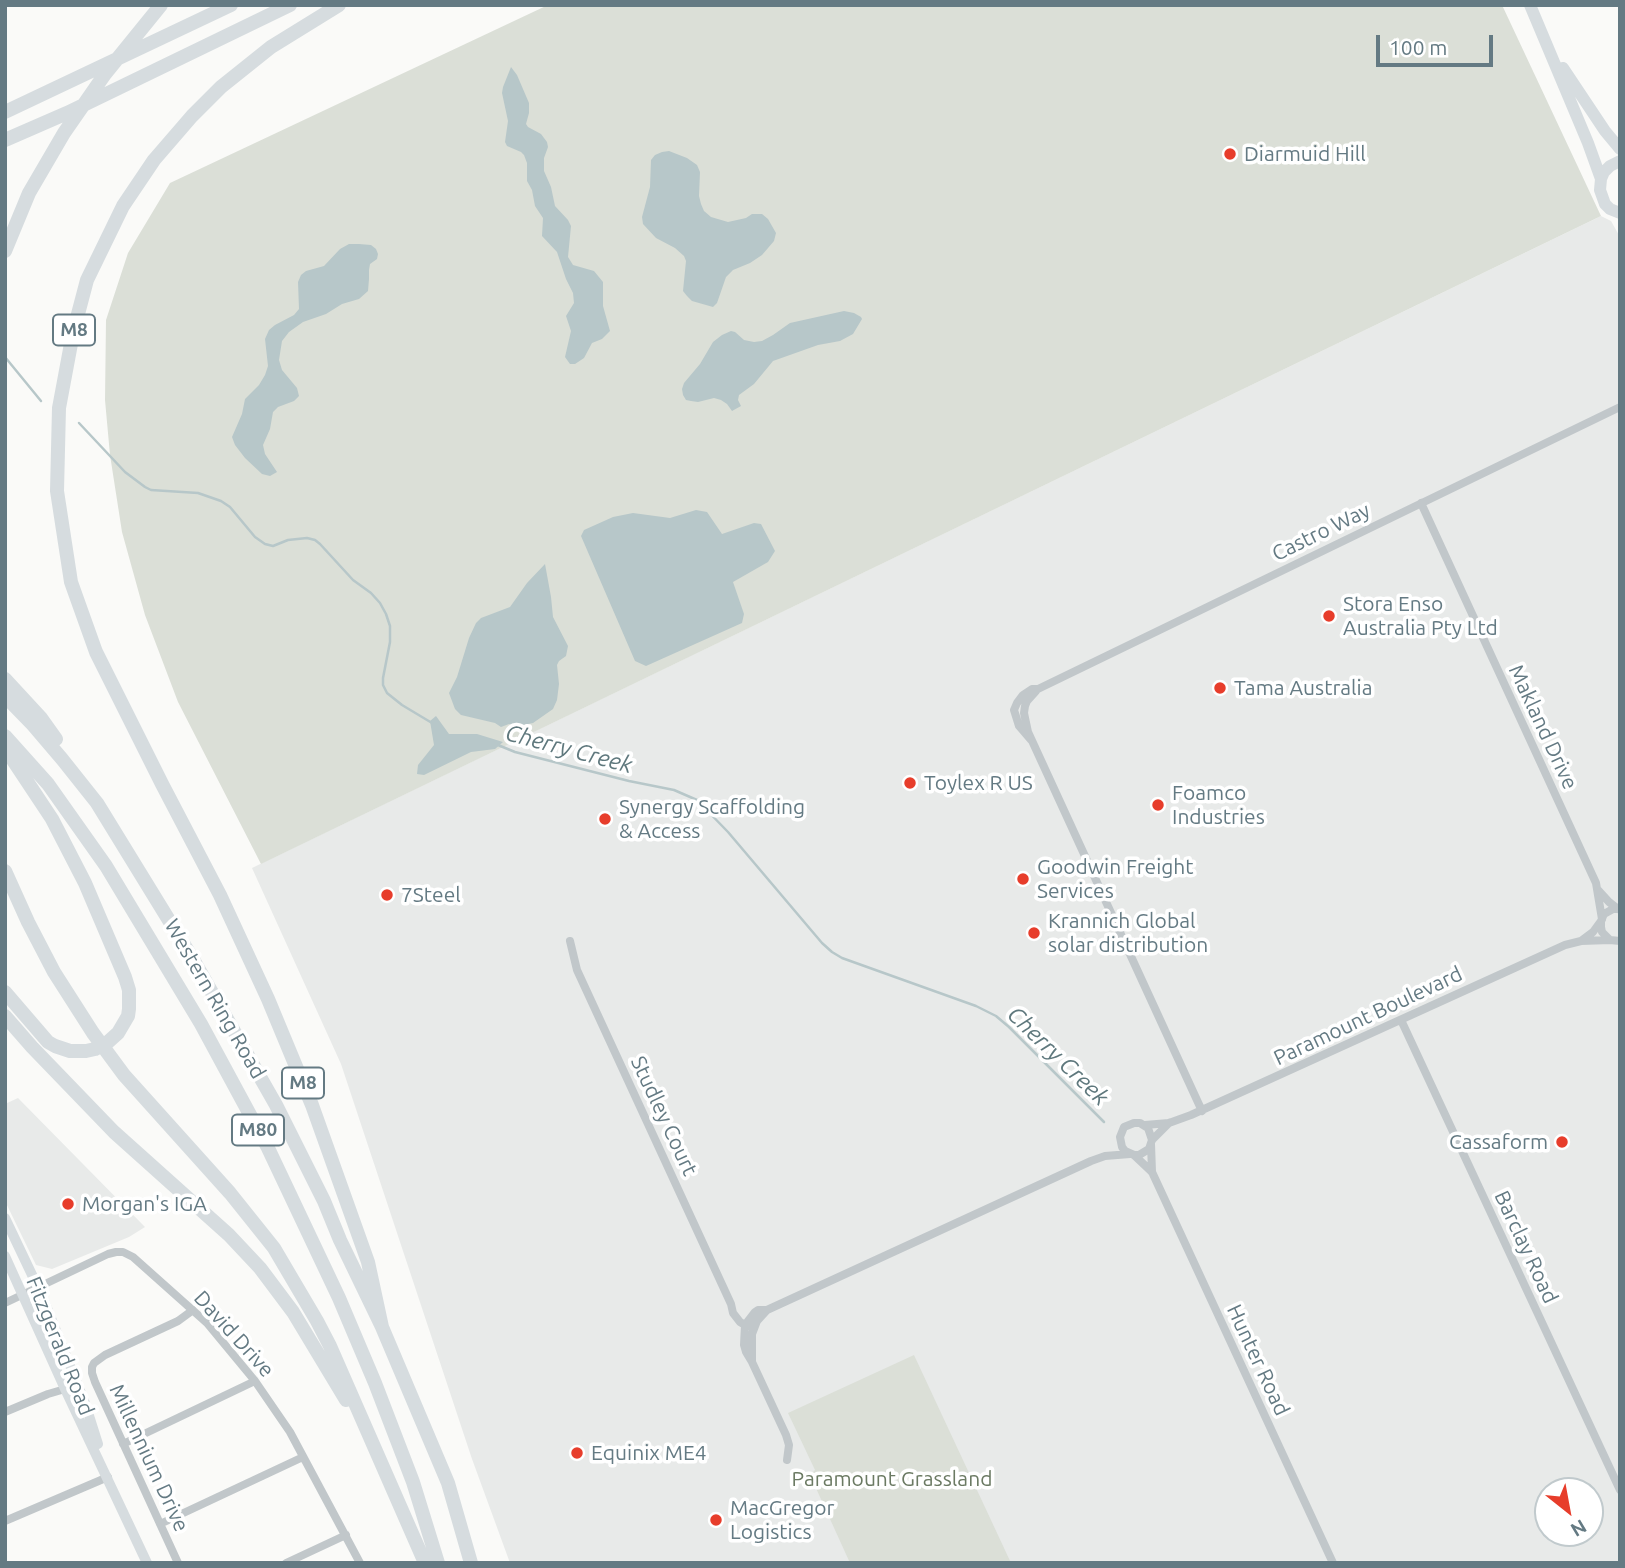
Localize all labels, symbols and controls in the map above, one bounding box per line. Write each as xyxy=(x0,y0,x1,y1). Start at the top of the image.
scale bar xyxy=(1380,21,1497,65)
text: 100 m xyxy=(1389,35,1447,59)
place label: Diarmuid Hill xyxy=(1244,141,1366,167)
marker: Diarmuid Hill xyxy=(1222,146,1238,162)
road number: M8 xyxy=(53,314,95,346)
street label: Castro Way xyxy=(1268,497,1374,567)
place label: Stora Enso Australia Pty Ltd xyxy=(1343,591,1498,641)
marker: Stora Enso Australia Pty Ltd xyxy=(1321,608,1337,624)
street label: Makland Drive xyxy=(1503,661,1583,793)
place label: Tama Australia xyxy=(1234,675,1373,701)
marker: Tama Australia xyxy=(1212,680,1228,696)
water label: Cherry Creek xyxy=(502,719,636,779)
place label: Toylex R US xyxy=(924,770,1033,796)
marker: Toylex R US xyxy=(902,775,918,791)
place label: Foamco Industries xyxy=(1172,780,1265,830)
place label: Synergy Scaffolding & Access xyxy=(619,794,805,844)
marker: Foamco Industries xyxy=(1150,797,1166,813)
marker: Synergy Scaffolding & Access xyxy=(597,811,613,827)
place label: Goodwin Freight Services xyxy=(1037,854,1194,904)
marker: Goodwin Freight Services xyxy=(1015,871,1031,887)
place label: 7Steel xyxy=(401,882,461,908)
marker: 7Steel xyxy=(379,887,395,903)
place label: Krannich Global solar distribution xyxy=(1048,908,1208,958)
street label: Western Ring Road xyxy=(159,915,271,1083)
marker: Krannich Global solar distribution xyxy=(1026,925,1042,941)
street label: Paramount Boulevard xyxy=(1270,961,1466,1071)
water label: Cherry Creek xyxy=(1001,1001,1115,1111)
street label: Studley Court xyxy=(625,1052,703,1180)
road number: M8 xyxy=(282,1068,324,1098)
road number: M80 xyxy=(232,1114,284,1146)
place label: Cassaform xyxy=(1449,1129,1548,1155)
marker: Cassaform xyxy=(1554,1134,1570,1150)
street label: Barclay Road xyxy=(1489,1187,1563,1307)
place label: Morgan's IGA xyxy=(82,1191,207,1217)
marker: Morgan's IGA xyxy=(60,1196,76,1212)
street label: Fitzgerald Road xyxy=(21,1273,99,1419)
street label: David Drive xyxy=(189,1286,279,1382)
street label: Hunter Road xyxy=(1221,1300,1295,1420)
street label: Millennium Drive xyxy=(104,1380,194,1536)
place label: Equinix ME4 xyxy=(591,1440,707,1466)
marker: Equinix ME4 xyxy=(569,1445,585,1461)
park label: Paramount Grassland xyxy=(792,1466,992,1492)
north arrow xyxy=(1534,1477,1604,1547)
place label: MacGregor Logistics xyxy=(730,1495,835,1545)
marker: MacGregor Logistics xyxy=(708,1512,724,1528)
text: N xyxy=(1567,1515,1591,1541)

